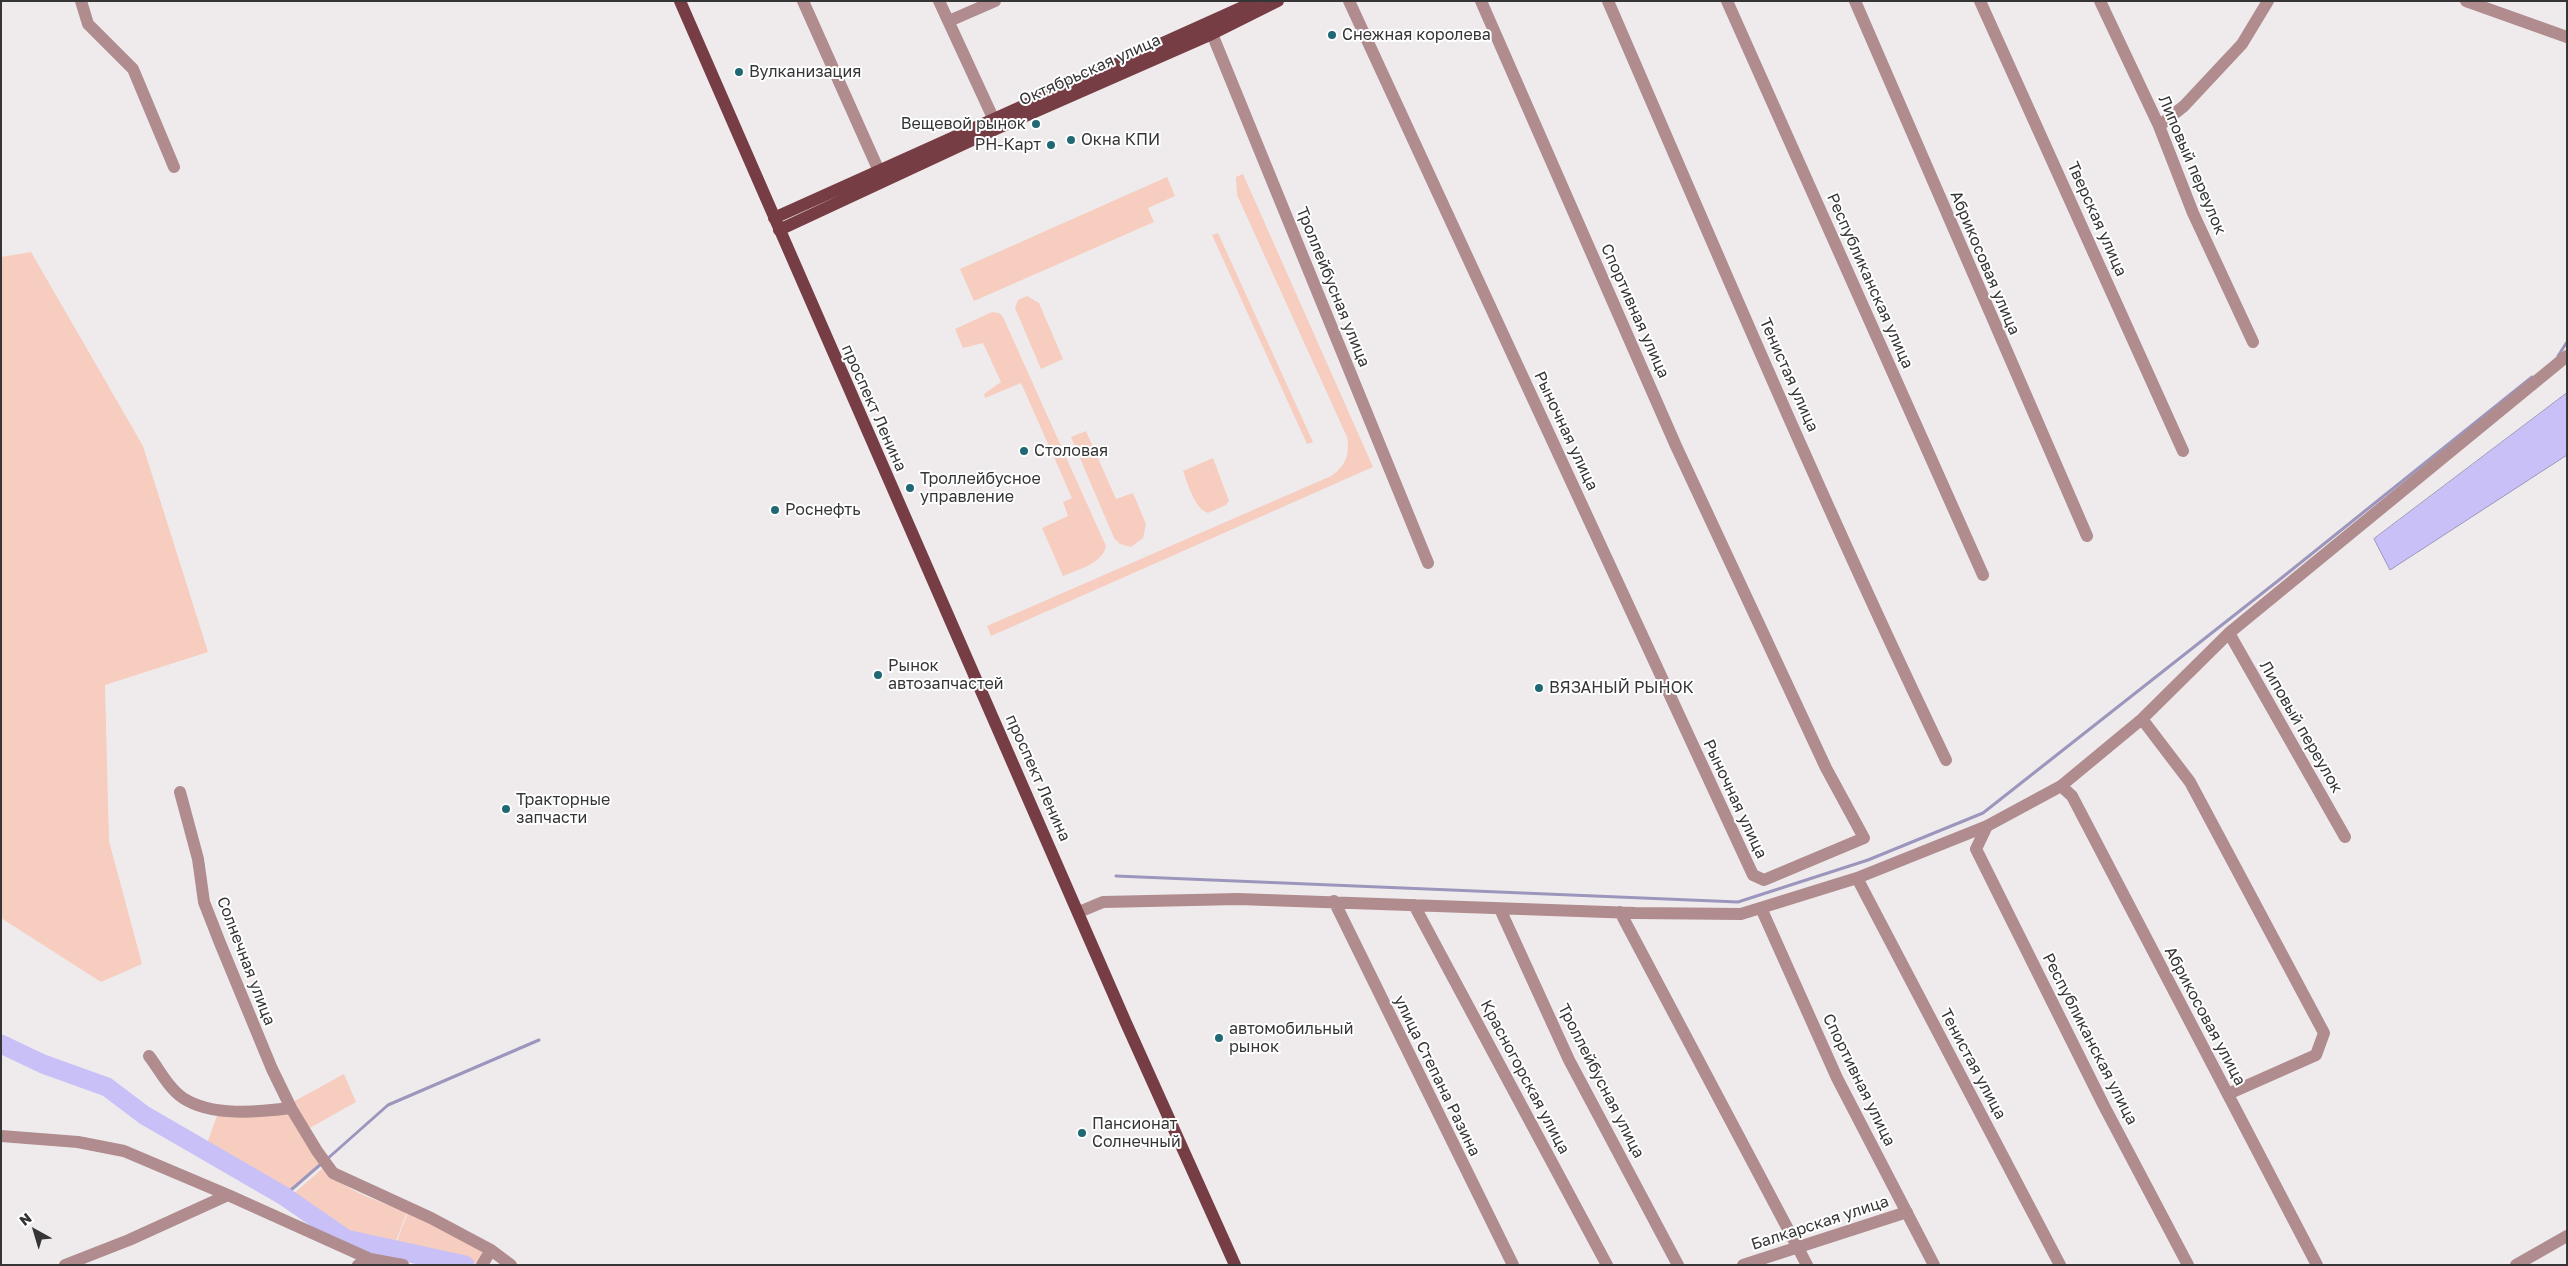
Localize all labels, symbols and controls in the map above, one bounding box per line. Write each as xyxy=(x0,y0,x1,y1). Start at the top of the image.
place label: Снежная королева xyxy=(1342,25,1491,45)
marker: Снежная королева xyxy=(1326,29,1338,41)
street label: Октябрьская улица xyxy=(1016,30,1164,110)
place label: Вулканизация xyxy=(749,62,861,82)
marker: Вулканизация xyxy=(733,66,745,78)
street label: Липовый переулок xyxy=(2154,93,2230,237)
place label: Вещевой рынок xyxy=(901,114,1026,134)
marker: Вещевой рынок xyxy=(1030,118,1042,130)
place label: Окна КПИ xyxy=(1081,130,1160,150)
marker: Окна КПИ xyxy=(1065,134,1077,146)
place label: РН-Карт xyxy=(975,135,1041,155)
marker: РН-Карт xyxy=(1045,139,1057,151)
street label: Тверская улица xyxy=(2063,159,2131,279)
street label: Абрикосовая улица xyxy=(1946,188,2024,338)
street label: Республиканская улица xyxy=(1823,190,1917,372)
street label: Троллейбусная улица xyxy=(1292,204,1374,370)
street label: Спортивная улица xyxy=(1597,241,1673,381)
street label: Тенистая улица xyxy=(1755,315,1823,435)
street label: проспект Ленина xyxy=(837,342,911,474)
street label: Рыночная улица xyxy=(1530,368,1602,494)
place label: Столовая xyxy=(1034,441,1108,461)
marker: Столовая xyxy=(1018,445,1030,457)
place label: Троллейбусное управление xyxy=(920,469,1041,507)
marker: Троллейбусное управление xyxy=(904,482,916,494)
place label: Роснефть xyxy=(785,500,861,520)
marker: Роснефть xyxy=(769,504,781,516)
place label: Рынок автозапчастей xyxy=(888,656,1004,694)
street label: Липовый переулок xyxy=(2255,658,2347,796)
marker: Рынок автозапчастей xyxy=(872,669,884,681)
place label: ВЯЗАНЫЙ РЫНОК xyxy=(1549,678,1694,698)
marker: ВЯЗАНЫЙ РЫНОК xyxy=(1533,682,1545,694)
street label: проспект Ленина xyxy=(1001,712,1075,844)
street label: Рыночная улица xyxy=(1699,736,1771,862)
place label: Тракторные запчасти xyxy=(516,790,610,828)
marker: Тракторные запчасти xyxy=(500,803,512,815)
street label: Солнечная улица xyxy=(213,894,279,1028)
street label: Абрикосовая улица xyxy=(2160,943,2250,1089)
street label: Республиканская улица xyxy=(2038,950,2142,1128)
street label: улица Степана Разина xyxy=(1390,992,1484,1160)
street label: Красногорская улица xyxy=(1476,997,1574,1157)
street label: Троллейбусная улица xyxy=(1554,1001,1648,1161)
street label: Тенистая улица xyxy=(1936,1005,2010,1123)
street label: Спортивная улица xyxy=(1819,1011,1899,1149)
place label: автомобильный рынок xyxy=(1229,1019,1354,1057)
marker: автомобильный рынок xyxy=(1213,1032,1225,1044)
place label: Пансионат Солнечный xyxy=(1092,1114,1181,1152)
marker: Пансионат Солнечный xyxy=(1076,1127,1088,1139)
street label: Балкарская улица xyxy=(1749,1192,1891,1254)
north arrow xyxy=(10,1206,60,1256)
text: N xyxy=(16,1209,35,1229)

